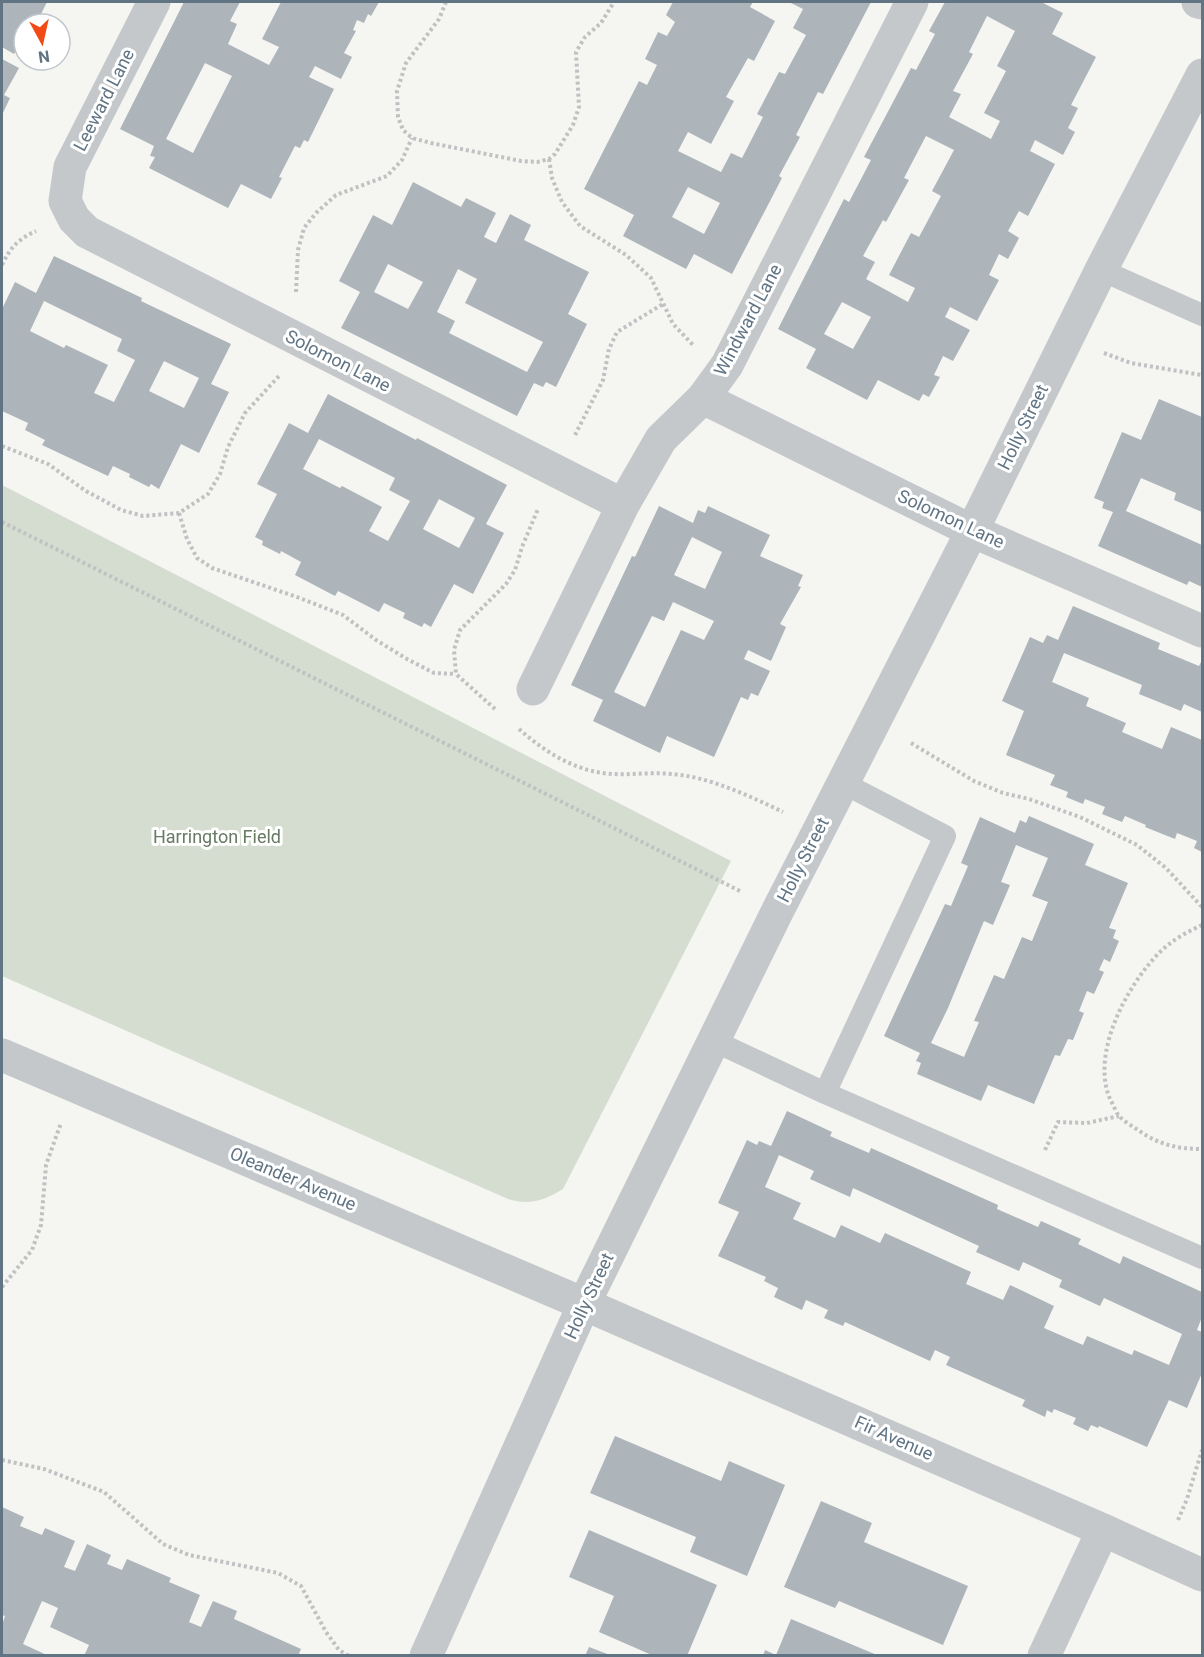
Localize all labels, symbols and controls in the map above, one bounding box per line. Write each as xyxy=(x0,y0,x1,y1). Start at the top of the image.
north arrow xyxy=(12,12,72,72)
street label: Leeward Lane xyxy=(69,45,138,154)
text: N xyxy=(37,46,51,67)
street label: Windward Lane xyxy=(709,260,786,379)
street label: Solomon Lane xyxy=(282,325,394,396)
street label: Holly Street xyxy=(993,381,1052,473)
street label: Solomon Lane xyxy=(895,485,1008,552)
street label: Holly Street xyxy=(772,814,833,906)
park label: Harrington Field xyxy=(153,826,281,847)
street label: Oleander Avenue xyxy=(227,1142,360,1215)
street label: Holly Street xyxy=(560,1249,618,1342)
street label: Fir Avenue xyxy=(852,1411,937,1464)

